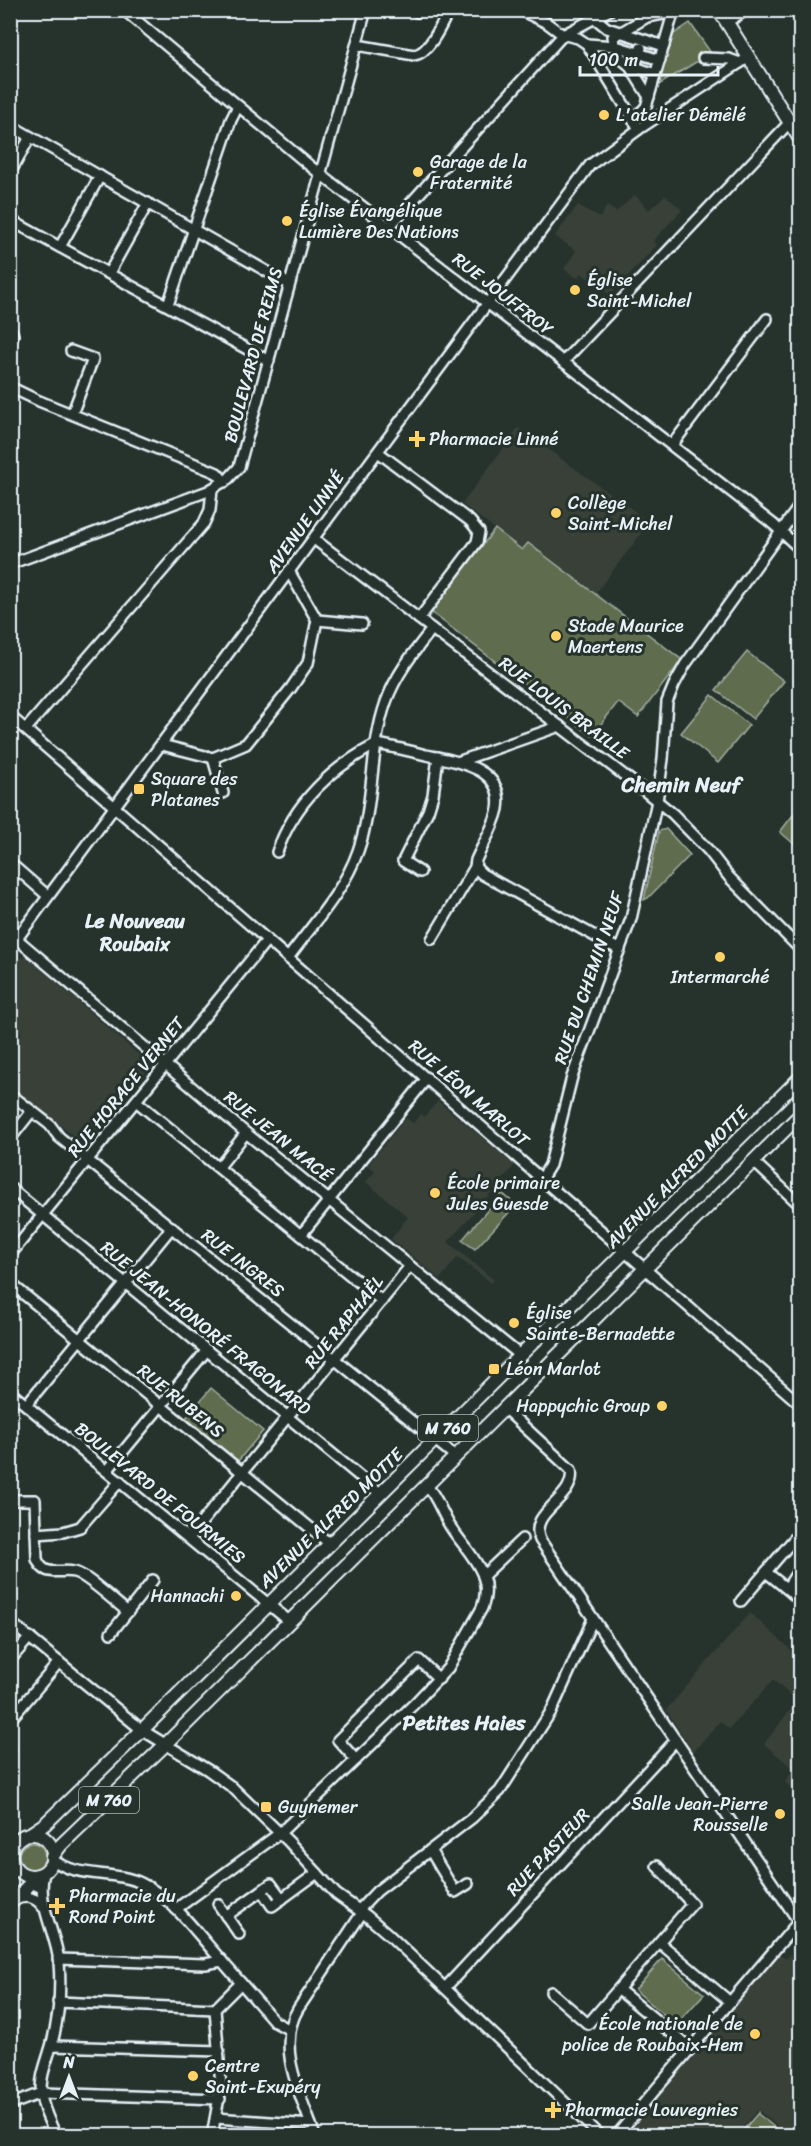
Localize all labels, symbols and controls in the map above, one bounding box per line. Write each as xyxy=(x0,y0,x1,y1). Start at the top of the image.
scale bar xyxy=(580,39,718,77)
text: 100 m xyxy=(589,44,638,76)
place label: L'atelier Démêlé xyxy=(616,99,746,131)
marker: L'atelier Démêlé xyxy=(597,108,611,122)
place label: Garage de la Fraternité xyxy=(430,146,528,199)
marker: Garage de la Fraternité xyxy=(411,165,425,179)
place label: Église Évangélique Lumière Des Nations xyxy=(299,195,459,248)
marker: Église Évangélique Lumière Des Nations xyxy=(280,214,294,228)
street label: RUE JOUFFROY xyxy=(445,244,562,345)
street label: BOULEVARD DE REIMS xyxy=(214,263,292,446)
place label: Église Saint-Michel xyxy=(587,264,692,317)
marker: Église Saint-Michel xyxy=(568,283,582,297)
place label: Pharmacie Linné xyxy=(429,423,559,455)
marker: Pharmacie Linné xyxy=(410,432,424,446)
street label: AVENUE LINNÉ xyxy=(256,463,354,581)
place label: Collège Saint-Michel xyxy=(568,487,673,540)
marker: Collège Saint-Michel xyxy=(549,506,563,520)
place label: Stade Maurice Maertens xyxy=(568,610,684,663)
marker: Stade Maurice Maertens xyxy=(549,629,563,643)
street label: RUE LOUIS BRAILLE xyxy=(492,648,637,769)
place label: Square des Platanes xyxy=(151,763,238,816)
district label: Chemin Neuf xyxy=(621,766,744,804)
marker: Square des Platanes xyxy=(132,782,146,796)
street label: RUE DU CHEMIN NEUF xyxy=(545,886,634,1068)
district label: Le Nouveau Roubaix xyxy=(85,904,185,962)
marker: Intermarché xyxy=(713,950,727,964)
place label: Intermarché xyxy=(669,961,770,993)
street label: RUE HORACE VERNET xyxy=(59,1008,194,1165)
street label: RUE LÉON MARLOT xyxy=(401,1031,538,1156)
street label: RUE JEAN MACÉ xyxy=(216,1082,340,1191)
street label: AVENUE ALFRED MOTTE xyxy=(597,1097,757,1257)
place label: École primaire Jules Guesde xyxy=(446,1167,560,1220)
marker: École primaire Jules Guesde xyxy=(428,1186,442,1200)
street label: RUE INGRES xyxy=(194,1220,292,1306)
street label: RUE JEAN-HONORÉ FRAGONARD xyxy=(93,1232,319,1424)
street label: RUE RAPHAËL xyxy=(296,1267,393,1376)
place label: Église Sainte-Bernadette xyxy=(526,1297,675,1350)
marker: Église Sainte-Bernadette xyxy=(507,1316,521,1330)
place label: Léon Marlot xyxy=(506,1353,601,1385)
street label: RUE RUBENS xyxy=(130,1355,232,1447)
marker: Léon Marlot xyxy=(487,1362,501,1376)
place label: Happychic Group xyxy=(516,1390,650,1422)
marker: Happychic Group xyxy=(655,1399,669,1413)
street label: BOULEVARD DE FOURMIES xyxy=(67,1414,253,1572)
road number: M 760 xyxy=(418,1415,478,1441)
street label: AVENUE ALFRED MOTTE xyxy=(250,1439,412,1597)
place label: Hannachi xyxy=(150,1580,225,1612)
marker: Hannachi xyxy=(229,1589,243,1603)
district label: Petites Haies xyxy=(403,1704,527,1742)
road number: M 760 xyxy=(79,1787,139,1813)
place label: Salle Jean-Pierre Rousselle xyxy=(631,1788,768,1841)
place label: Guynemer xyxy=(278,1791,359,1823)
marker: Guynemer xyxy=(259,1800,273,1814)
street label: RUE PASTEUR xyxy=(498,1800,598,1904)
marker: Salle Jean-Pierre Rousselle xyxy=(773,1807,787,1821)
place label: Pharmacie du Rond Point xyxy=(69,1880,176,1933)
marker: Pharmacie du Rond Point xyxy=(50,1899,64,1913)
place label: École nationale de police de Roubaix-Hem xyxy=(561,2008,743,2061)
marker: École nationale de police de Roubaix-Hem xyxy=(748,2027,762,2041)
north arrow xyxy=(39,2047,99,2107)
text: N xyxy=(62,2048,75,2077)
place label: Centre Saint-Exupéry xyxy=(205,2050,321,2103)
marker: Centre Saint-Exupéry xyxy=(186,2069,200,2083)
place label: Pharmacie Louvegnies xyxy=(565,2094,739,2126)
marker: Pharmacie Louvegnies xyxy=(546,2103,560,2117)

